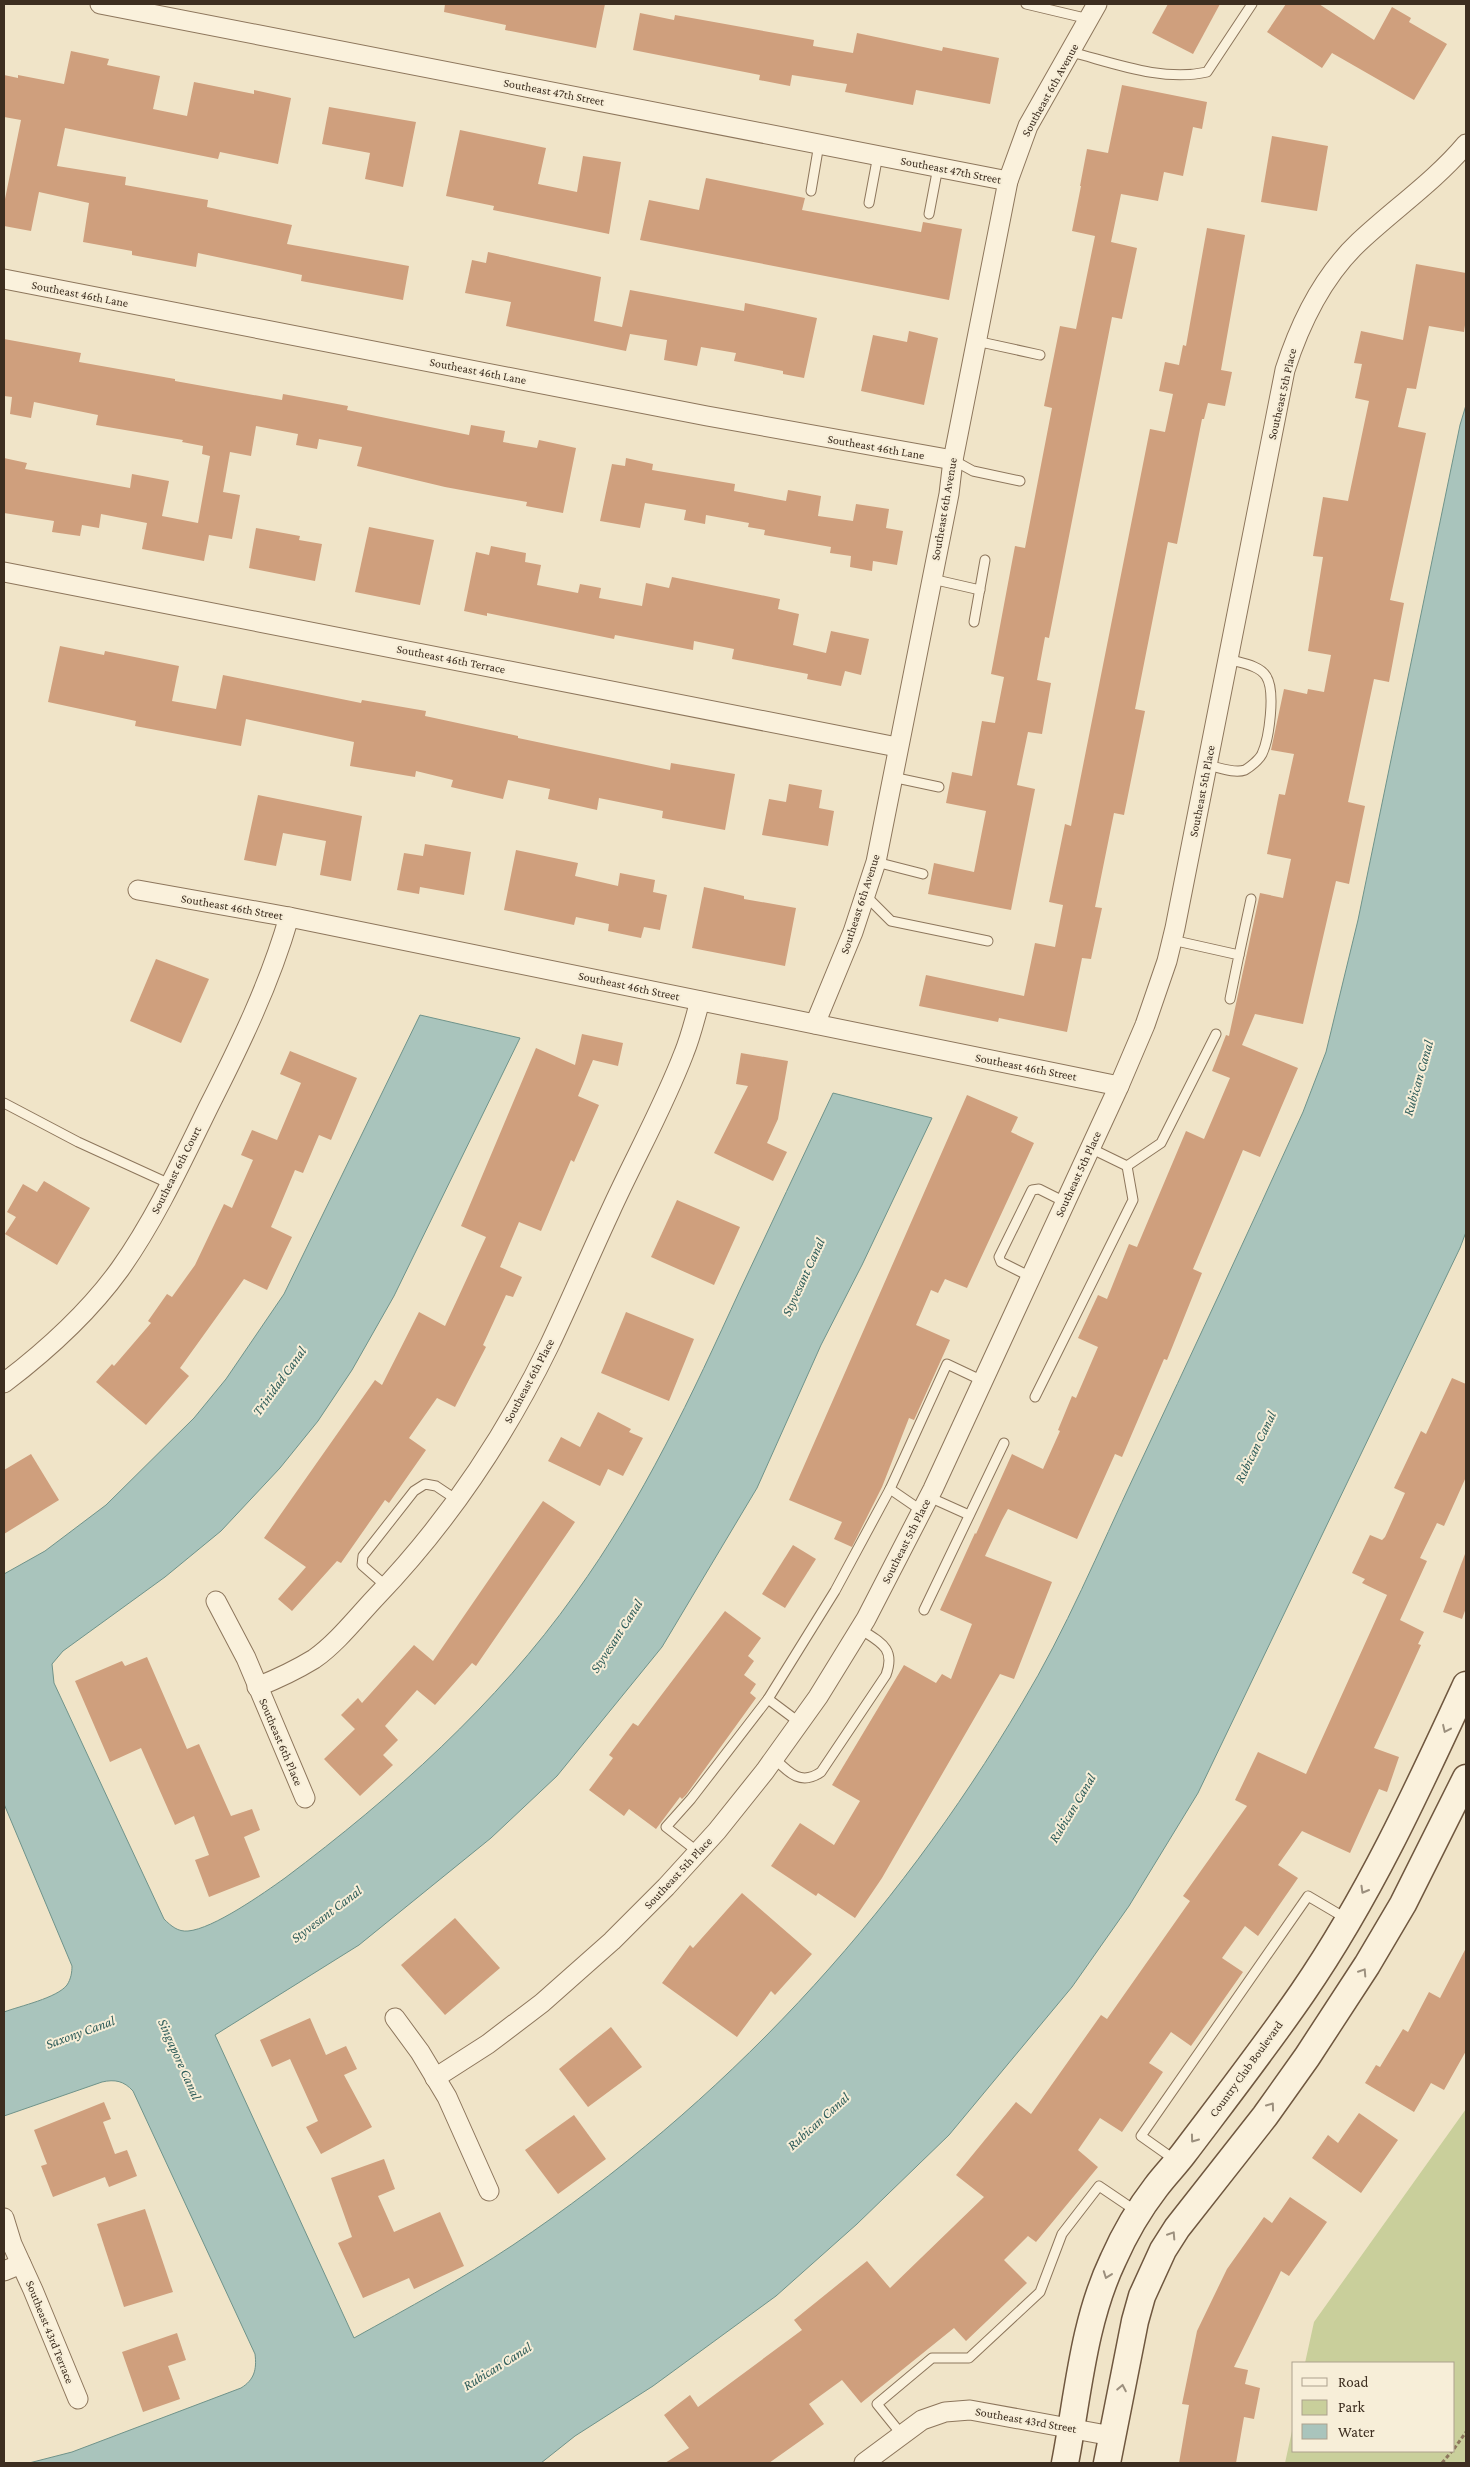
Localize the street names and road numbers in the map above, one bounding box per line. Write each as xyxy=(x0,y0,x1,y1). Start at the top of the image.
street label: Southeast 6th Avenue xyxy=(1019,41,1081,139)
street label: Southeast 47th Street xyxy=(503,75,607,109)
street label: Southeast 47th Street xyxy=(900,153,1004,187)
street label: Southeast 46th Lane xyxy=(30,278,130,310)
street label: Southeast 5th Place xyxy=(1265,347,1299,441)
street label: Southeast 46th Lane xyxy=(428,355,528,387)
street label: Southeast 46th Lane xyxy=(826,432,926,462)
street label: Southeast 6th Avenue xyxy=(928,456,960,562)
street label: Southeast 46th Terrace xyxy=(396,642,506,676)
street label: Southeast 5th Place xyxy=(1186,744,1218,838)
street label: Southeast 6th Avenue xyxy=(837,852,883,956)
street label: Southeast 46th Street xyxy=(180,891,285,923)
street label: Southeast 46th Street xyxy=(577,968,682,1004)
street label: Southeast 46th Street xyxy=(974,1050,1079,1084)
street label: Southeast 6th Court xyxy=(148,1123,205,1216)
street label: Southeast 5th Place xyxy=(1052,1129,1104,1219)
street label: Southeast 6th Place xyxy=(501,1336,557,1426)
street label: Southeast 5th Place xyxy=(879,1496,933,1586)
street label: Southeast 6th Place xyxy=(256,1696,306,1788)
street label: Southeast 5th Place xyxy=(641,1834,715,1912)
street label: Country Club Boulevard xyxy=(1206,2018,1286,2120)
street label: Southeast 43rd Terrace xyxy=(23,2278,77,2386)
street label: Southeast 43rd Street xyxy=(974,2404,1079,2436)

